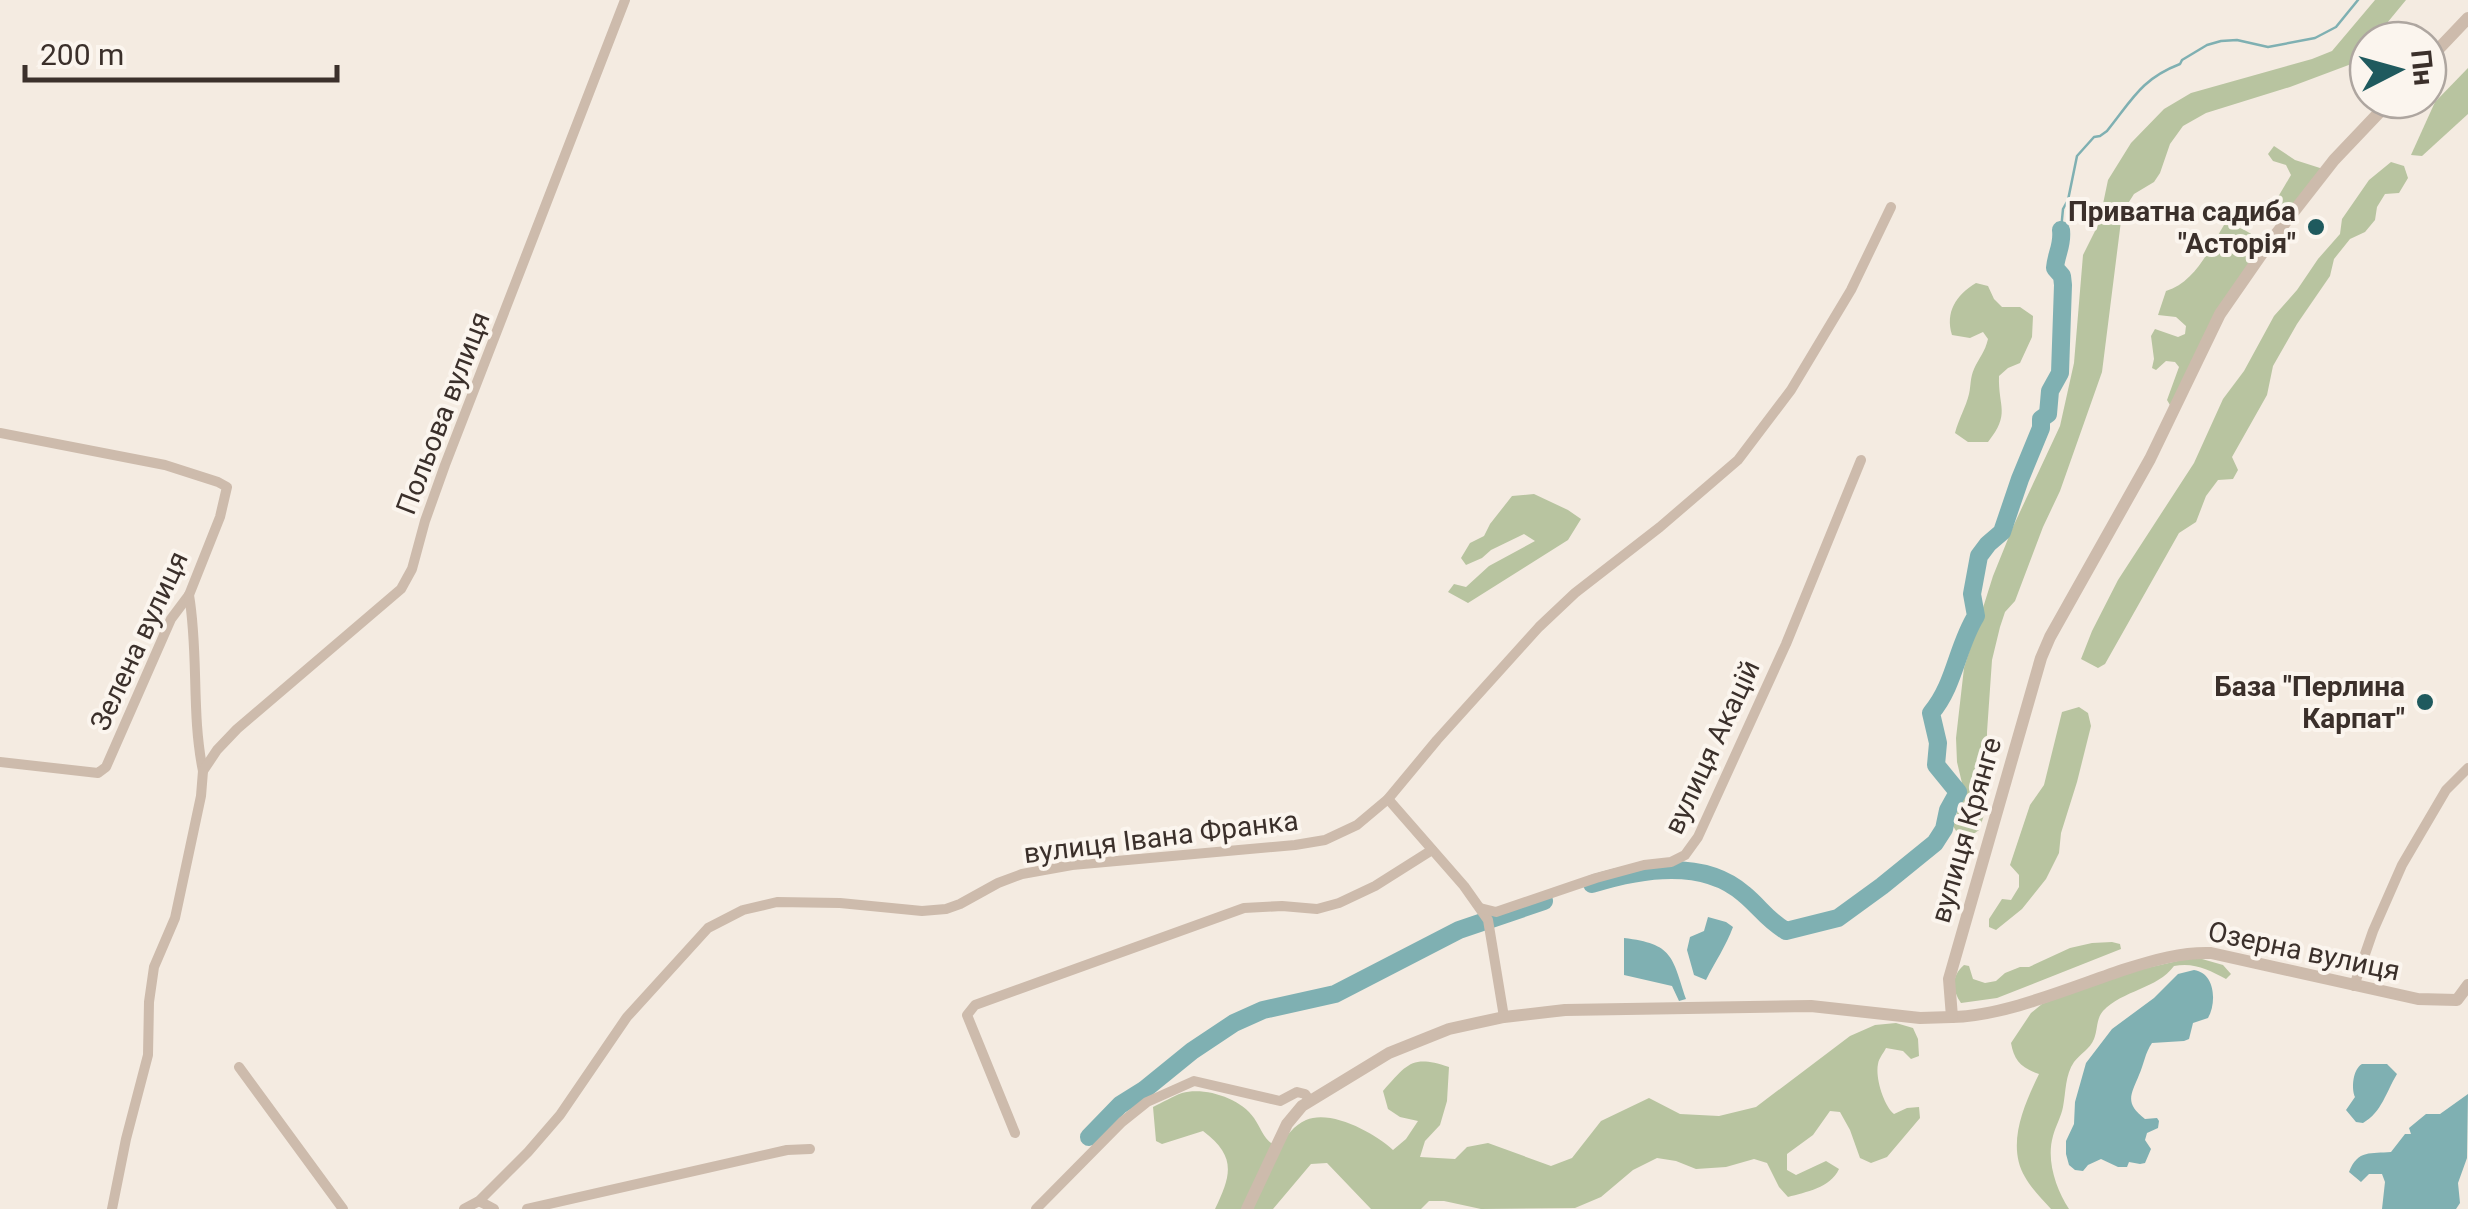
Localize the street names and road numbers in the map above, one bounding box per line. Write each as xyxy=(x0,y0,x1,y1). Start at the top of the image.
street label: Польова вулиця xyxy=(389,307,497,519)
street label: Зелена вулиця xyxy=(83,546,195,736)
street label: вулиця Акацій xyxy=(1657,655,1767,839)
street label: вулиця Крянге xyxy=(1924,734,2008,926)
street label: вулиця Івана Франка xyxy=(1022,804,1300,870)
street label: Озерна вулиця xyxy=(2205,915,2403,987)

